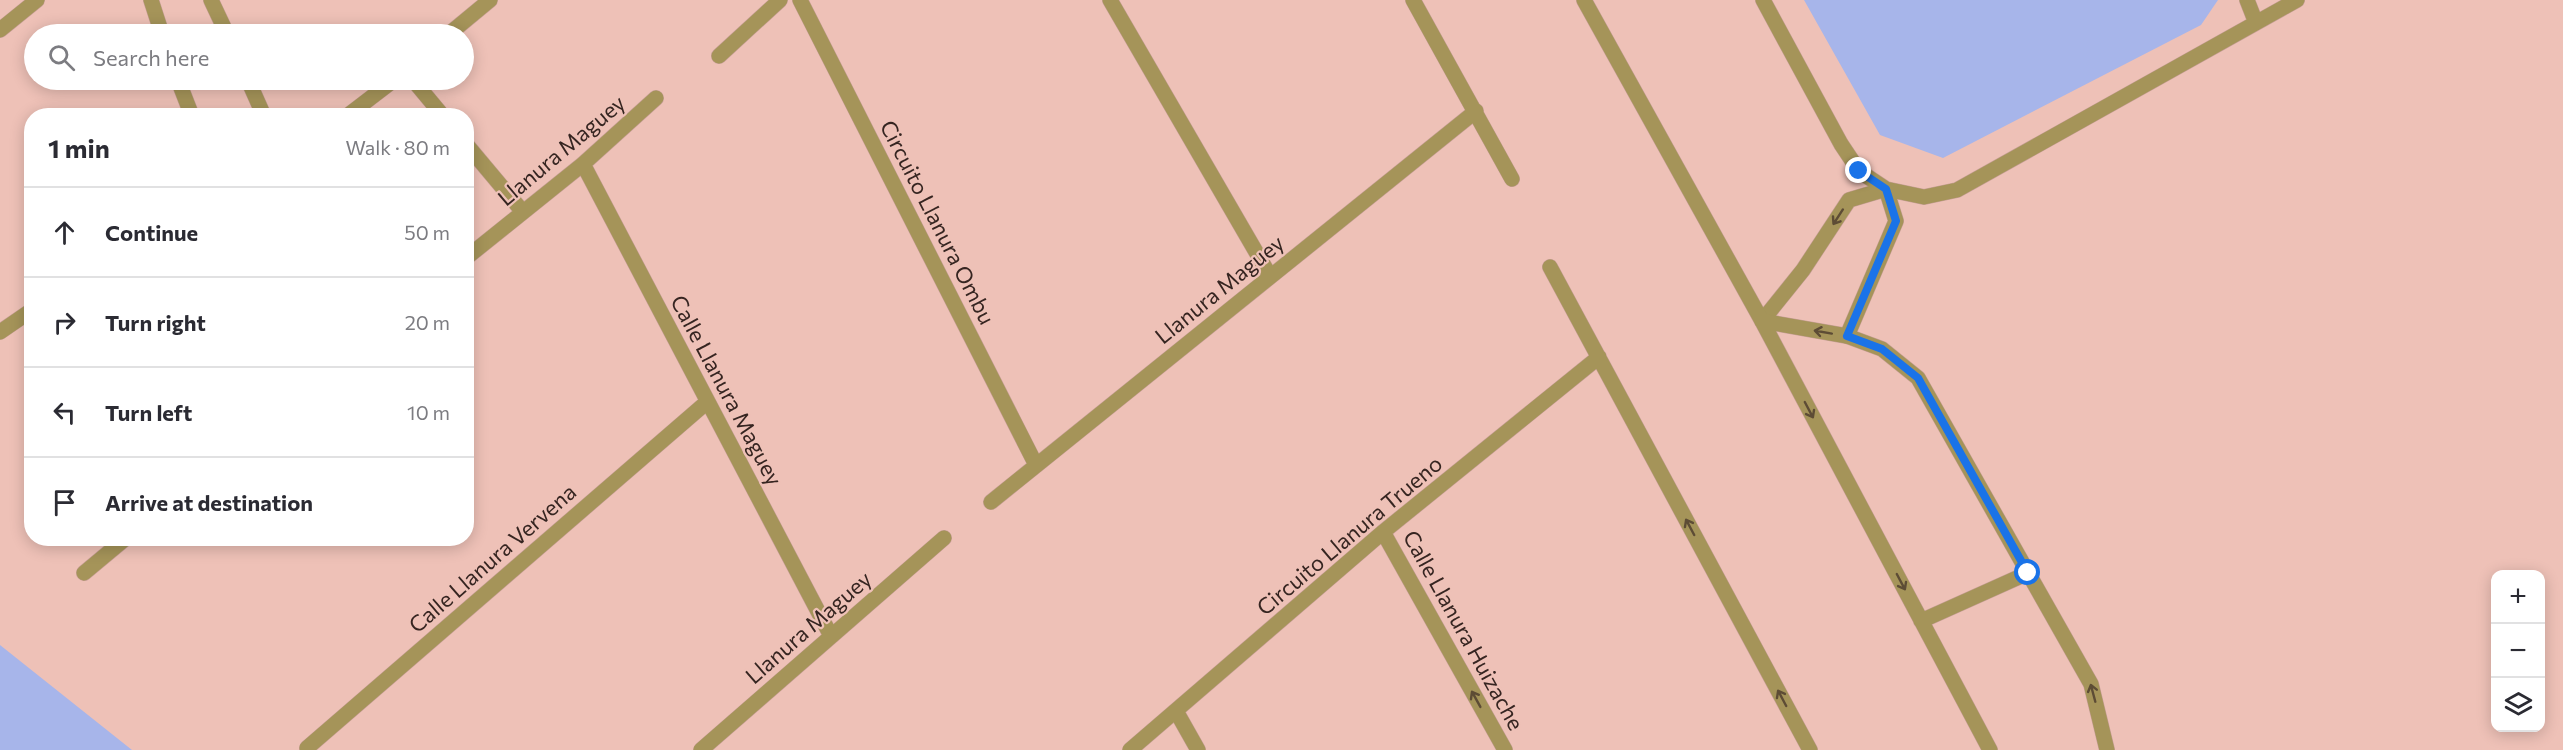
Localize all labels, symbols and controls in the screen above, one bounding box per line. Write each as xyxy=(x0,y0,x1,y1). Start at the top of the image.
search box xyxy=(24,24,474,90)
icon: search xyxy=(45,41,78,74)
text: Search here xyxy=(93,44,209,71)
street label: Llanura Maguey xyxy=(492,89,630,211)
street label: Circuito Llanura Ombu xyxy=(875,115,1001,329)
text: 1 min xyxy=(48,132,110,163)
text: Walk · 80 m xyxy=(345,135,450,159)
route end xyxy=(1845,157,1871,183)
one-way arrow xyxy=(1831,208,1843,225)
icon: ahead xyxy=(48,216,81,249)
text: Continue xyxy=(105,219,198,246)
text: 50 m xyxy=(404,220,450,244)
street label: Llanura Maguey xyxy=(1149,229,1289,349)
street label: Calle Llanura Maguey xyxy=(665,290,789,490)
icon: right xyxy=(48,306,81,339)
text: Turn right xyxy=(105,309,206,336)
text: 20 m xyxy=(405,310,450,334)
one-way arrow xyxy=(1814,326,1834,337)
icon: left xyxy=(48,396,81,429)
text: Turn left xyxy=(105,399,192,426)
text: 10 m xyxy=(407,400,450,424)
one-way arrow xyxy=(1803,401,1815,418)
street label: Circuito Llanura Trueno xyxy=(1251,450,1447,620)
street label: Calle Llanura Vervena xyxy=(403,478,581,638)
icon: arrive xyxy=(48,486,81,519)
text: Arrive at destination xyxy=(105,489,313,516)
one-way arrow xyxy=(1684,518,1695,536)
street label: Calle Llanura Huizache xyxy=(1398,525,1530,735)
route start xyxy=(2014,559,2040,585)
street label: Llanura Maguey xyxy=(739,565,877,689)
map controls xyxy=(2491,570,2545,732)
button: + xyxy=(2491,570,2545,624)
one-way arrow xyxy=(1895,573,1907,590)
button: − xyxy=(2491,624,2545,678)
button: layers xyxy=(2491,678,2545,732)
one-way arrow xyxy=(2087,684,2098,703)
one-way arrow xyxy=(1776,690,1787,708)
one-way arrow xyxy=(1470,691,1482,708)

